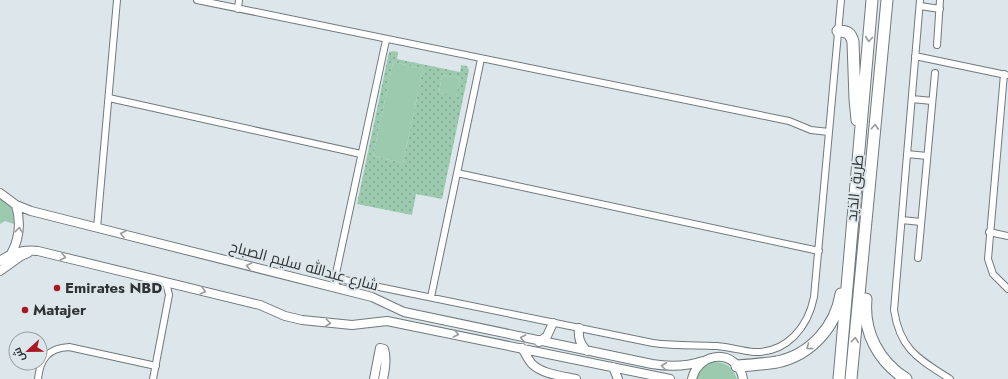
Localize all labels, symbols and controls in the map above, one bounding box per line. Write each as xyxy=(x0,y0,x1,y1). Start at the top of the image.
one-way arrow xyxy=(864,36,873,42)
one-way arrow xyxy=(871,124,880,130)
street label: طريق الذيد xyxy=(841,154,869,222)
one-way arrow xyxy=(14,227,23,233)
one-way arrow xyxy=(120,231,126,239)
street label: شارع عبدالله سليم الصباح xyxy=(227,236,381,296)
one-way arrow xyxy=(59,252,66,261)
one-way arrow xyxy=(246,262,253,271)
place label: Emirates NBD xyxy=(65,277,162,299)
marker: Emirates NBD xyxy=(52,283,62,293)
one-way arrow xyxy=(199,287,206,295)
place label: Matajer xyxy=(33,299,87,321)
marker: Matajer xyxy=(20,305,30,315)
one-way arrow xyxy=(325,318,331,327)
one-way arrow xyxy=(453,330,459,338)
north arrow xyxy=(8,331,48,371)
one-way arrow xyxy=(520,335,526,343)
one-way arrow xyxy=(850,337,859,343)
one-way arrow xyxy=(807,342,814,349)
text: ش xyxy=(9,345,29,364)
one-way arrow xyxy=(661,361,667,370)

